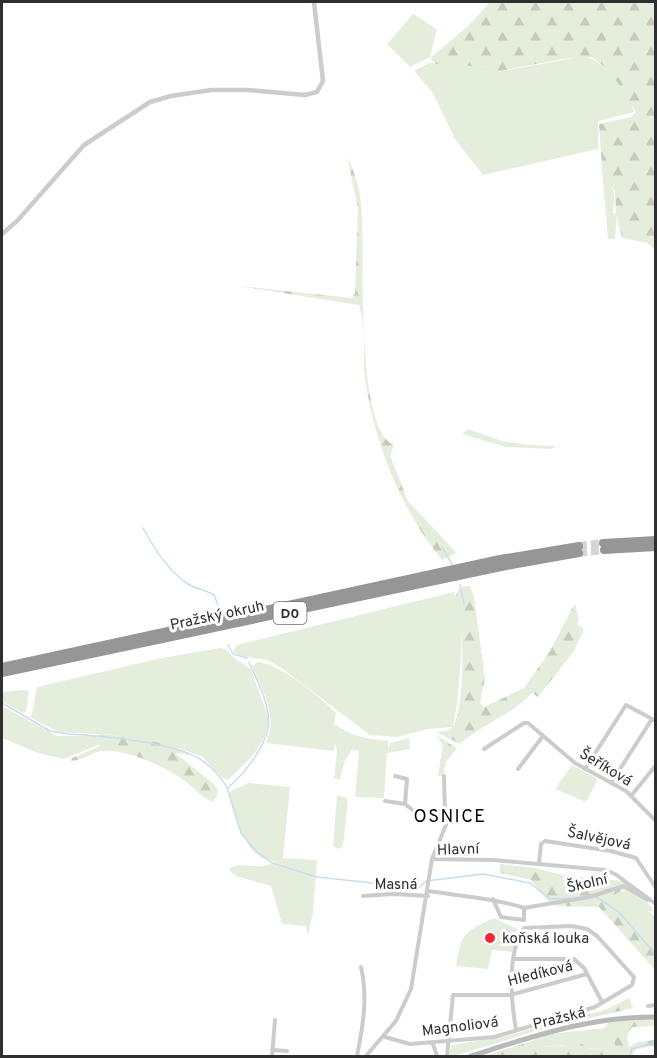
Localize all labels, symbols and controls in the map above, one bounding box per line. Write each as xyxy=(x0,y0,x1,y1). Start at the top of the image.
street label: Pražský okruh xyxy=(168,597,266,636)
road number: D0 xyxy=(274,602,306,624)
street label: Šeříková xyxy=(576,744,636,791)
district label: OSNICE xyxy=(414,806,486,829)
street label: Šalvějová xyxy=(565,822,633,855)
street label: Hlavní xyxy=(437,840,481,861)
street label: Školní xyxy=(565,868,611,898)
street label: Masná xyxy=(375,876,418,895)
place label: koňská louka xyxy=(502,930,589,949)
marker: koňská louka xyxy=(483,931,497,945)
street label: Hledíková xyxy=(506,957,575,992)
street label: Pražská xyxy=(531,1004,588,1035)
street label: Magnoliová xyxy=(421,1013,500,1042)

